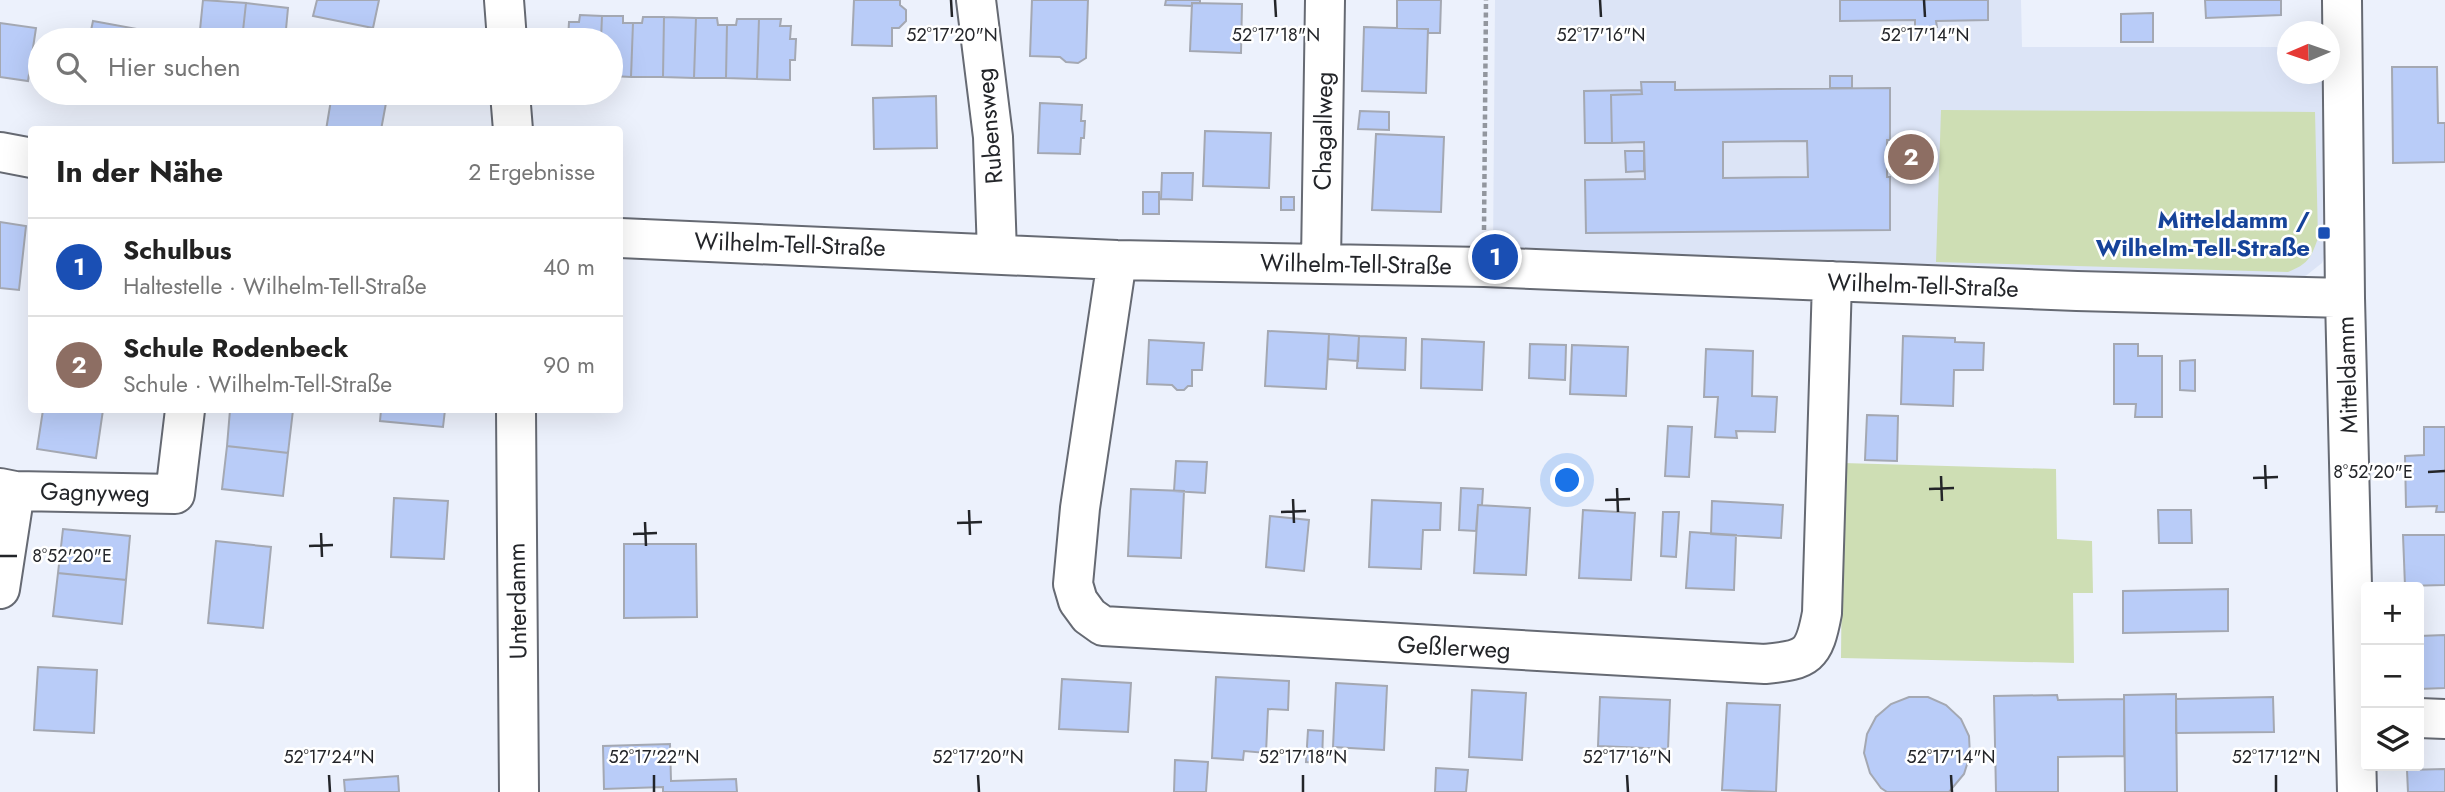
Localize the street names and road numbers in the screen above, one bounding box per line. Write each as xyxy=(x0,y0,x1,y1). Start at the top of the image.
street label: Rubensweg xyxy=(967,67,1011,185)
street label: Chagallweg xyxy=(1304,71,1342,191)
street label: Wilhelm-Tell-Straße xyxy=(694,223,886,265)
street label: Wilhelm-Tell-Straße xyxy=(1260,245,1452,283)
street label: Wilhelm-Tell-Straße xyxy=(1827,264,2019,306)
street label: Mitteldamm xyxy=(2327,316,2367,434)
street label: Gagnyweg xyxy=(40,474,150,510)
street label: Unterdamm xyxy=(498,542,536,660)
street label: Geßlerweg xyxy=(1396,627,1512,667)

